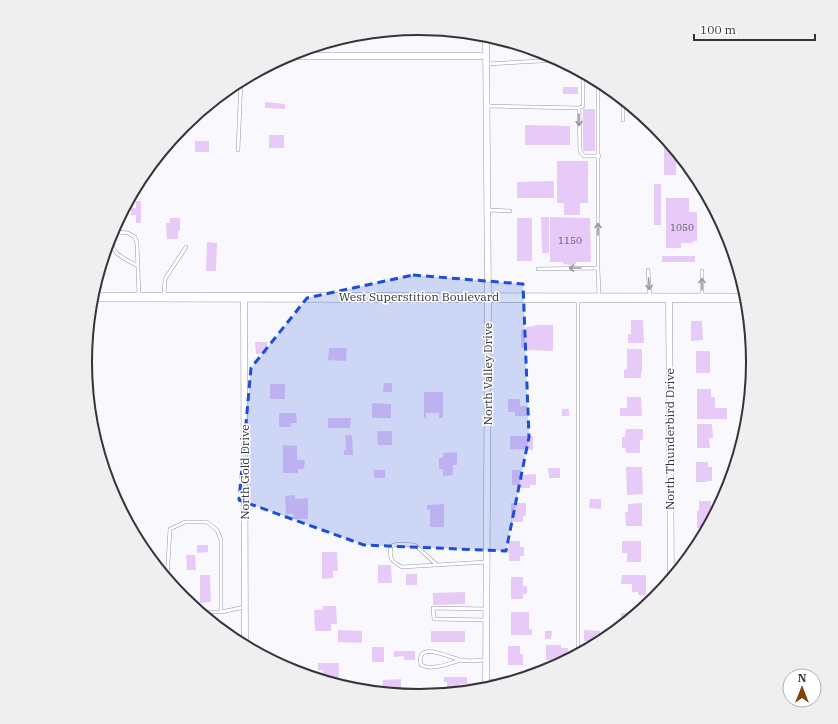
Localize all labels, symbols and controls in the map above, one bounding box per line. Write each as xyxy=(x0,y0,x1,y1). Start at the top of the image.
scale bar xyxy=(694,16,815,42)
text: 100 m xyxy=(700,22,736,37)
one-way arrow xyxy=(575,113,583,126)
house number: 1050 xyxy=(670,221,694,234)
one-way arrow xyxy=(594,223,602,236)
house number: 1150 xyxy=(558,234,582,247)
one-way arrow xyxy=(569,264,582,272)
one-way arrow xyxy=(645,277,653,290)
one-way arrow xyxy=(698,278,706,291)
street label: West Superstition Boulevard xyxy=(339,289,499,304)
street label: North Valley Drive xyxy=(480,323,495,425)
street label: North Thunderbird Drive xyxy=(662,368,677,510)
street label: North Gold Drive xyxy=(237,424,252,520)
north arrow xyxy=(782,668,822,708)
text: N xyxy=(798,671,807,685)

